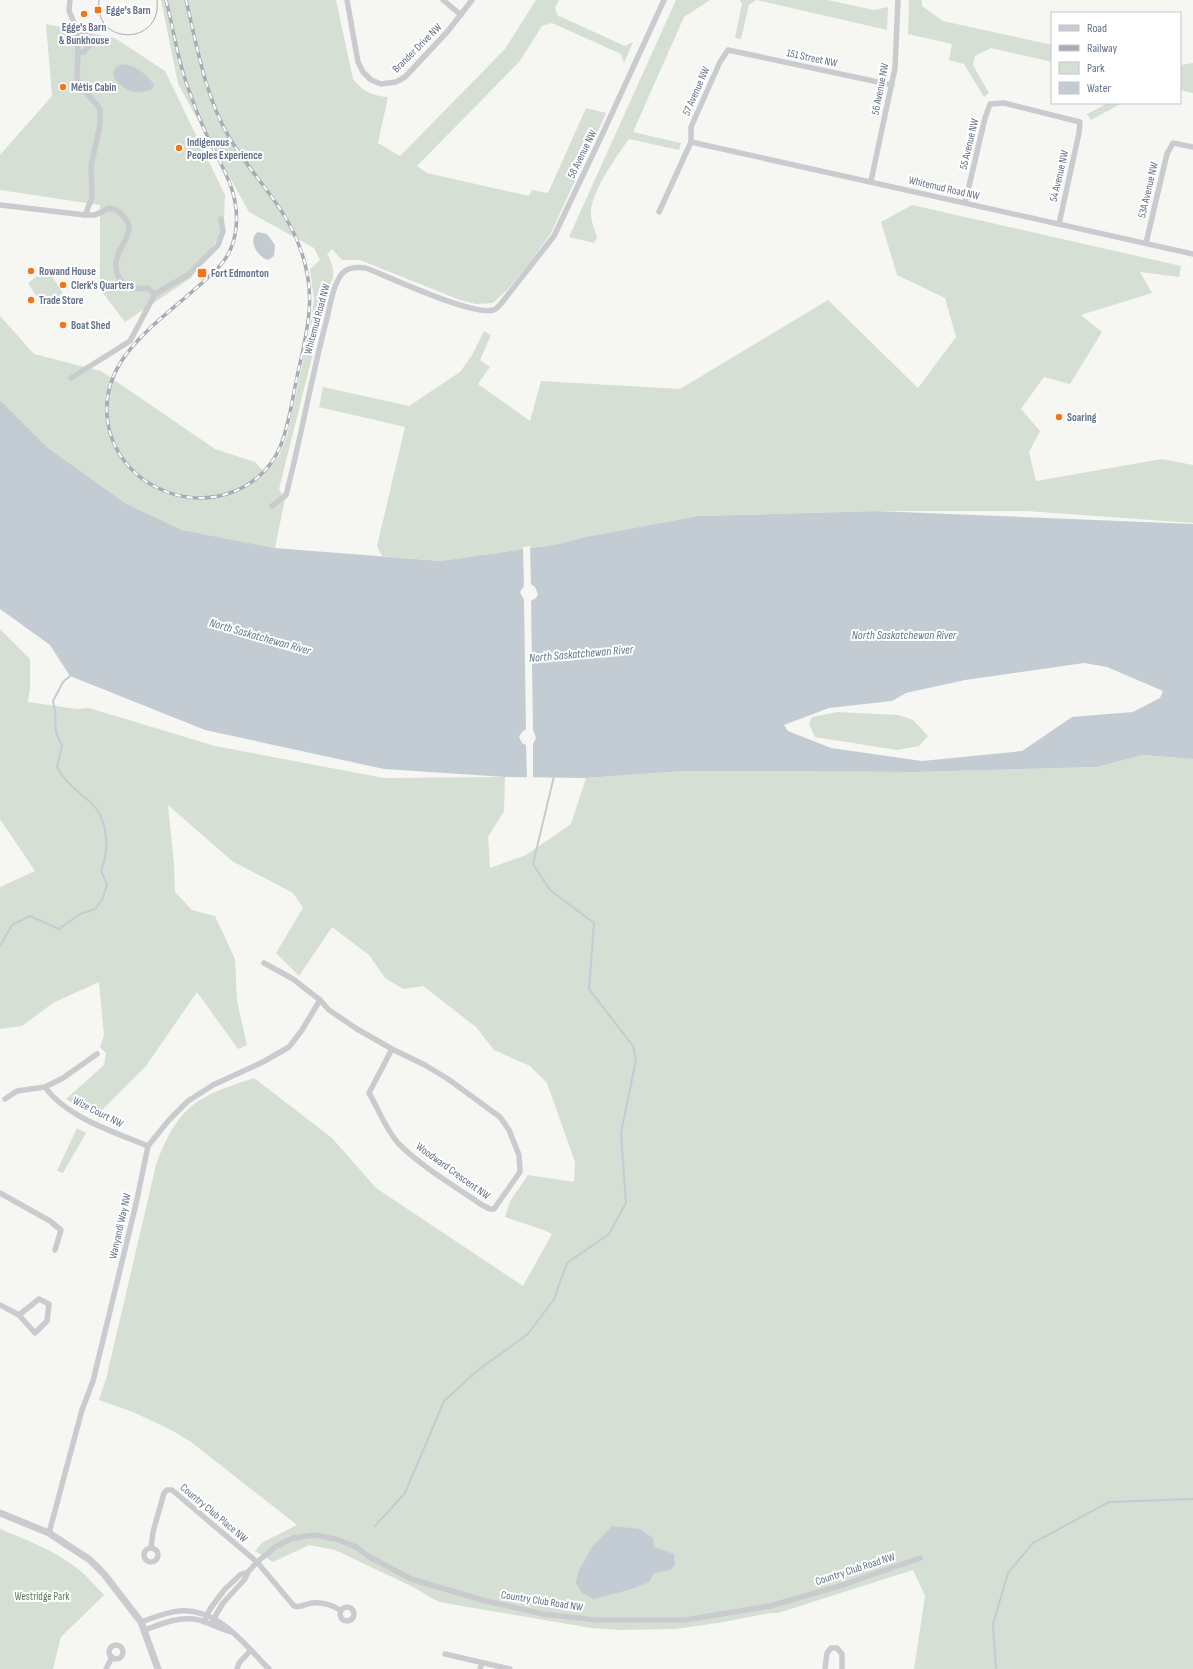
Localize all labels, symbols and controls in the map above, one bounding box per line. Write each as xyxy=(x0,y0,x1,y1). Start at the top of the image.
place label: Egge's Barn xyxy=(106,4,151,17)
marker: Egge's Barn xyxy=(93,5,103,15)
marker: Egge's Barn & Bunkhouse xyxy=(79,9,89,19)
legend xyxy=(1051,12,1181,104)
place label: Egge's Barn & Bunkhouse xyxy=(59,21,110,47)
street label: Brander Drive NW xyxy=(390,21,444,75)
text: Road xyxy=(1087,21,1107,36)
text: Railway xyxy=(1087,41,1118,56)
street label: 151 Street NW xyxy=(785,46,839,70)
text: Park xyxy=(1087,61,1105,76)
street label: 56 Avenue NW xyxy=(869,62,891,116)
street label: 57 Avenue NW xyxy=(679,65,713,117)
place label: Métis Cabin xyxy=(71,81,116,94)
text: Water xyxy=(1087,81,1111,96)
marker: Métis Cabin xyxy=(58,82,68,92)
street label: 55 Avenue NW xyxy=(957,117,981,171)
street label: 58 Avenue NW xyxy=(565,128,599,180)
place label: Indigenous Peoples Experience xyxy=(187,136,263,162)
marker: Indigenous Peoples Experience xyxy=(174,143,184,153)
street label: 54 Avenue NW xyxy=(1047,149,1071,203)
street label: 53A Avenue NW xyxy=(1135,161,1161,219)
street label: Whitemud Road NW xyxy=(907,174,981,202)
place label: Rowand House xyxy=(39,265,96,278)
marker: Rowand House xyxy=(26,266,36,276)
marker: Fort Edmonton xyxy=(196,267,208,279)
place label: Fort Edmonton xyxy=(211,267,269,280)
place label: Clerk's Quarters xyxy=(71,279,134,292)
marker: Clerk's Quarters xyxy=(58,280,68,290)
street label: Whitemud Road NW xyxy=(301,282,333,356)
place label: Trade Store xyxy=(39,294,84,307)
marker: Trade Store xyxy=(26,295,36,305)
place label: Boat Shed xyxy=(71,319,110,332)
marker: Boat Shed xyxy=(58,320,68,330)
place label: Soaring xyxy=(1067,411,1097,424)
marker: Soaring xyxy=(1054,412,1064,422)
water label: North Saskatchewan River xyxy=(208,615,313,659)
water label: North Saskatchewan River xyxy=(852,628,957,643)
water label: North Saskatchewan River xyxy=(528,642,634,666)
street label: Wize Court NW xyxy=(71,1094,125,1130)
street label: Woodward Crescent NW xyxy=(413,1140,493,1202)
street label: Wanyandi Way NW xyxy=(106,1192,134,1260)
street label: Country Club Place NW xyxy=(178,1481,250,1545)
street label: Country Club Road NW xyxy=(814,1550,896,1588)
street label: Country Club Road NW xyxy=(500,1588,584,1614)
park label: Westridge Park xyxy=(14,1590,70,1603)

